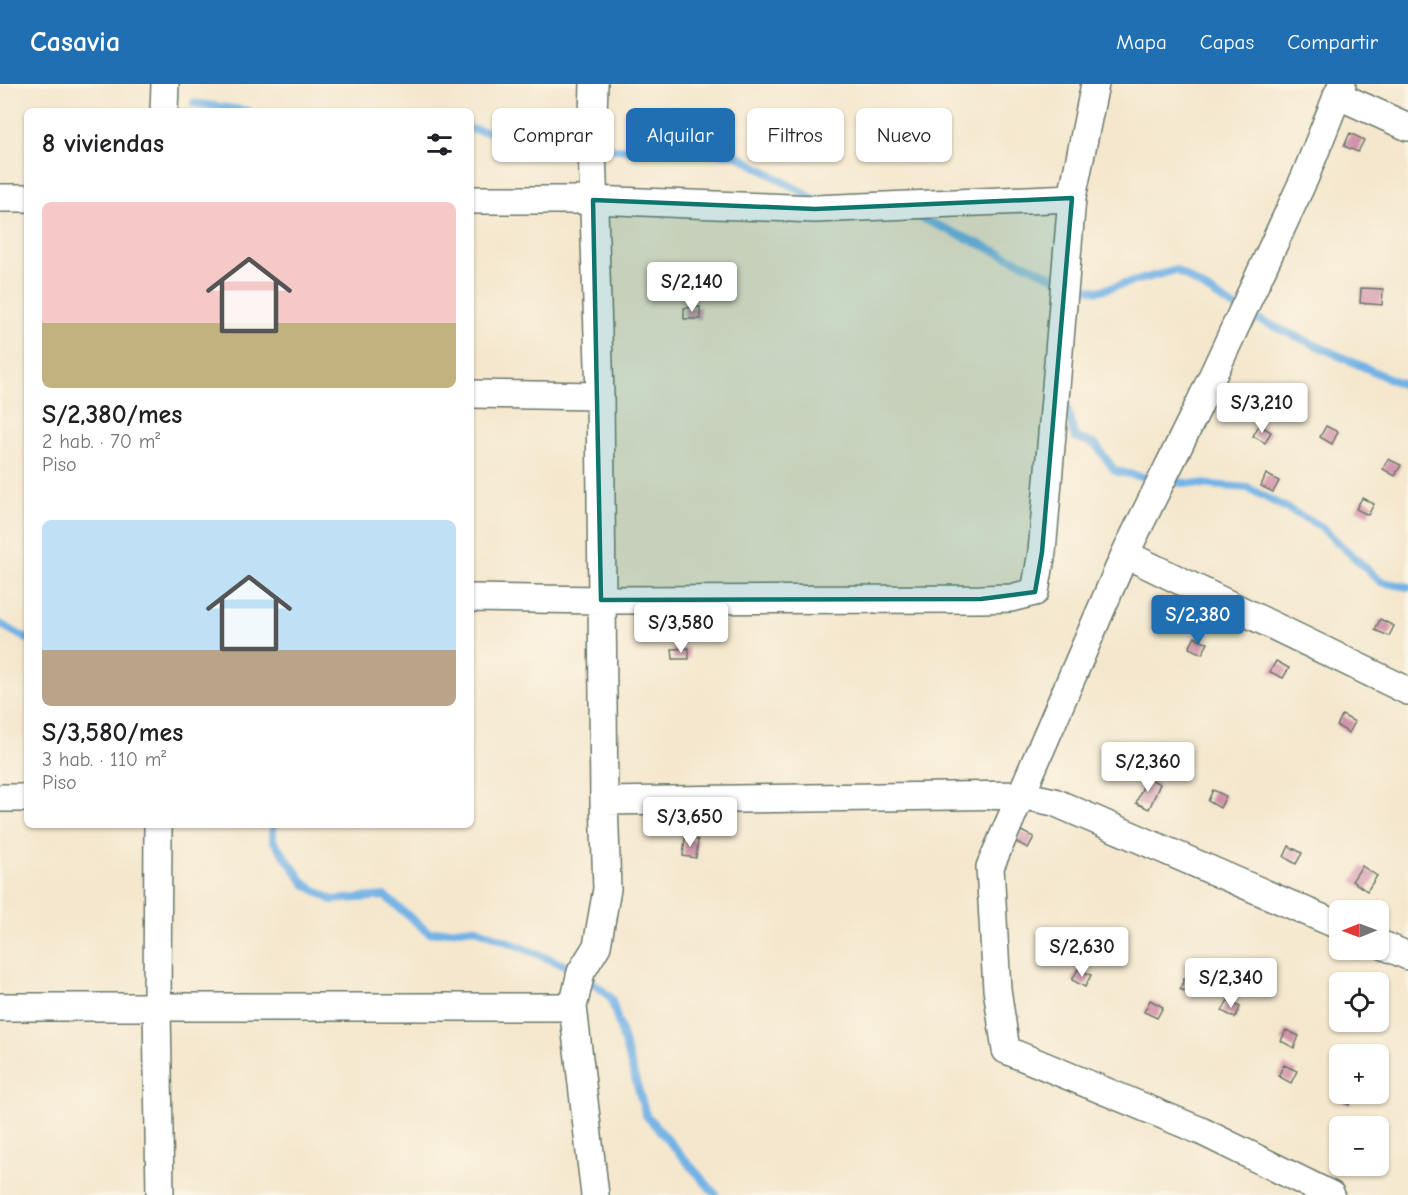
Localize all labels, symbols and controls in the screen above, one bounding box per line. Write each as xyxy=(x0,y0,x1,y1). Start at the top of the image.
text: Casavia xyxy=(30,26,120,58)
text: Mapa xyxy=(1116,30,1167,54)
text: Capas xyxy=(1200,30,1254,54)
text: Compartir xyxy=(1287,30,1378,54)
chip: Comprar xyxy=(492,108,614,162)
chip: Alquilar xyxy=(626,108,735,162)
chip: Filtros xyxy=(747,108,844,162)
chip: Nuevo xyxy=(856,108,952,162)
icon: filters xyxy=(423,128,456,161)
text: 8 viviendas xyxy=(42,129,164,159)
icon: home xyxy=(195,241,303,349)
pin: S/2,140 xyxy=(637,262,747,313)
text: S/2,140 xyxy=(661,270,723,293)
pin: S/3,210 xyxy=(1207,383,1317,434)
text: S/3,210 xyxy=(1231,391,1293,414)
text: S/2,380/mes xyxy=(42,400,182,430)
text: 2 hab. · 70 m² xyxy=(42,430,160,453)
text: Piso xyxy=(42,453,77,476)
icon: home xyxy=(195,559,303,667)
pin: S/2,380 xyxy=(1143,595,1253,646)
pin: S/3,580 xyxy=(626,603,736,654)
text: S/2,380 xyxy=(1166,603,1231,626)
text: S/3,580 xyxy=(648,611,714,634)
text: S/3,580/mes xyxy=(42,718,183,748)
pin: S/2,360 xyxy=(1093,742,1203,793)
text: 3 hab. · 110 m² xyxy=(42,748,166,771)
text: S/2,360 xyxy=(1115,750,1181,773)
text: Piso xyxy=(42,771,77,794)
pin: S/3,650 xyxy=(635,797,745,848)
text: S/3,650 xyxy=(657,805,723,828)
north arrow xyxy=(1329,900,1389,960)
map controls xyxy=(1329,900,1389,1176)
pin: S/2,630 xyxy=(1027,927,1137,978)
text: S/2,630 xyxy=(1049,935,1115,958)
pin: S/2,340 xyxy=(1176,958,1286,1009)
text: S/2,340 xyxy=(1199,966,1263,989)
button: locate xyxy=(1329,972,1389,1032)
button: + xyxy=(1329,1044,1389,1104)
button: − xyxy=(1329,1116,1389,1176)

